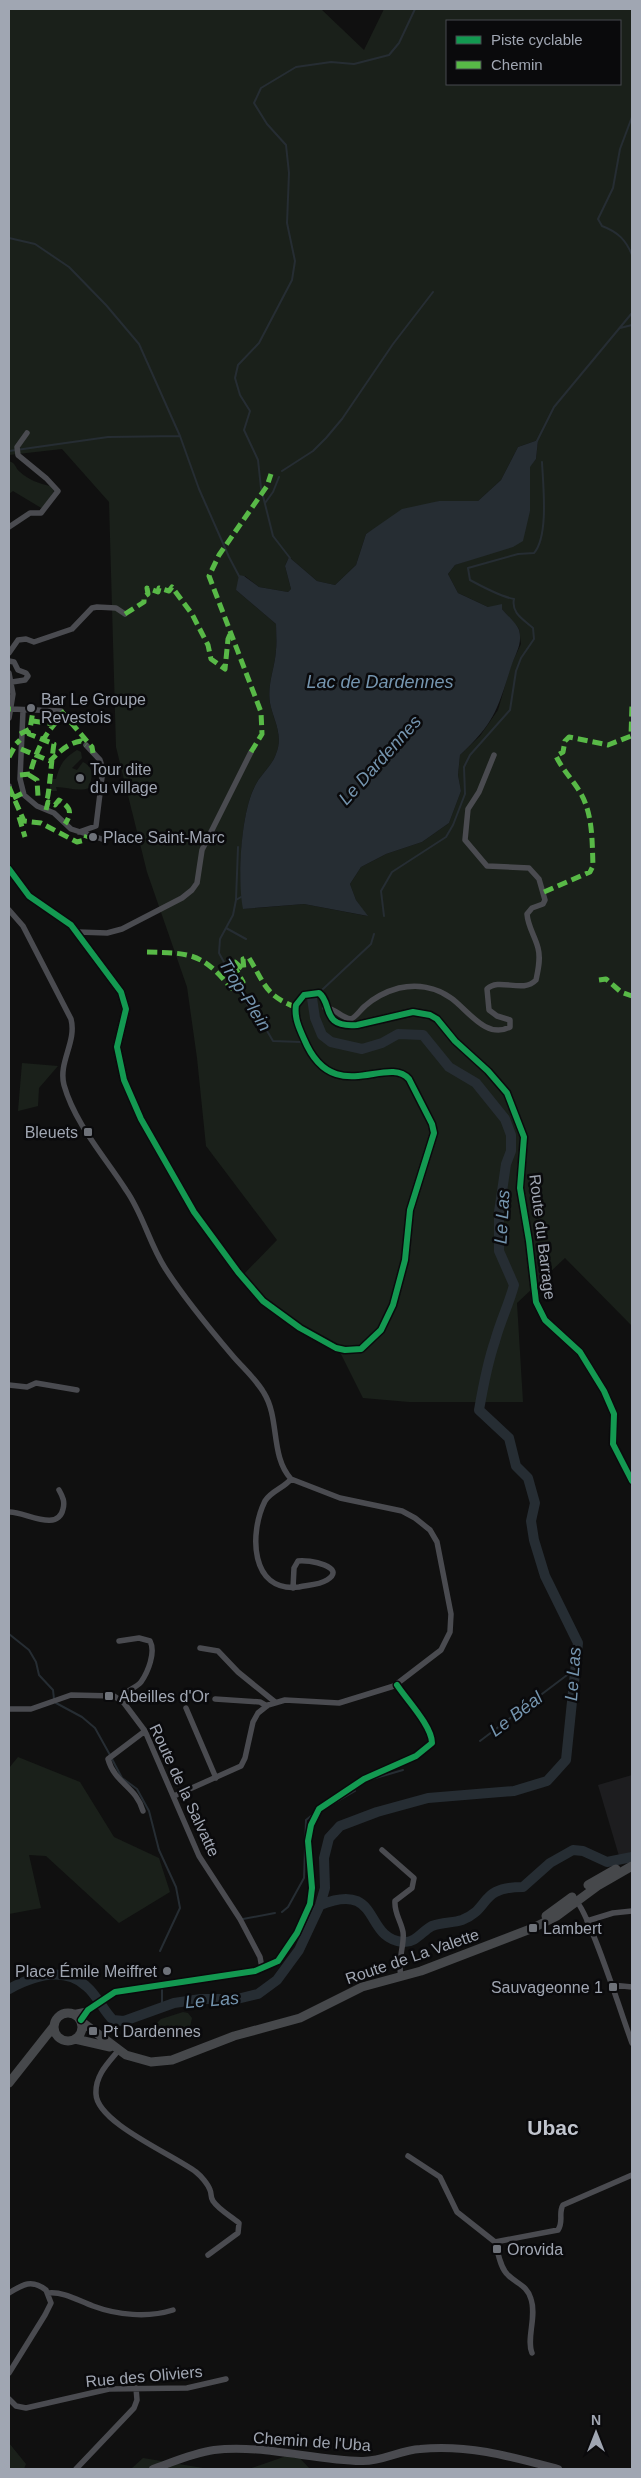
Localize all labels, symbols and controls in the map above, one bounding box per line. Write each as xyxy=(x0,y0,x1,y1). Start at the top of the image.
legend xyxy=(446,20,621,85)
text: Piste cyclable xyxy=(491,31,583,48)
text: Chemin xyxy=(491,56,543,73)
water label: Lac de Dardennes xyxy=(306,672,454,692)
place label: Bar Le Groupe Revestois xyxy=(41,691,146,726)
marker: Bar Le Groupe Revestois xyxy=(25,702,37,714)
water label: Le Dardennes xyxy=(335,711,425,809)
place label: Tour dite du village xyxy=(90,761,158,796)
marker: Tour dite du village xyxy=(74,772,86,784)
place label: Place Saint-Marc xyxy=(103,829,225,846)
marker: Place Saint-Marc xyxy=(87,831,99,843)
water label: Trop-Plein xyxy=(215,955,275,1035)
place label: Bleuets xyxy=(25,1124,78,1141)
marker: Bleuets xyxy=(82,1126,94,1138)
street label: Route du Barrage xyxy=(526,1173,559,1301)
water label: Le Las xyxy=(491,1189,513,1245)
water label: Le Las xyxy=(561,1646,585,1702)
water label: Le Béal xyxy=(486,1687,547,1740)
place label: Abeilles d'Or xyxy=(119,1688,210,1705)
marker: Abeilles d'Or xyxy=(103,1690,115,1702)
street label: Route de la Salvatte xyxy=(146,1721,223,1859)
place label: Lambert xyxy=(543,1920,602,1937)
marker: Lambert xyxy=(527,1922,539,1934)
street label: Route de La Valette xyxy=(343,1926,481,1987)
place label: Place Émile Meiffret xyxy=(15,1962,158,1980)
marker: Place Émile Meiffret xyxy=(161,1965,173,1977)
place label: Sauvageonne 1 xyxy=(491,1979,603,1996)
marker: Sauvageonne 1 xyxy=(607,1981,619,1993)
water label: Le Las xyxy=(184,1988,240,2012)
place label: Pt Dardennes xyxy=(103,2023,201,2040)
marker: Pt Dardennes xyxy=(87,2025,99,2037)
district label: Ubac xyxy=(527,2116,579,2139)
place label: Orovida xyxy=(507,2241,563,2258)
marker: Orovida xyxy=(491,2243,503,2255)
street label: Rue des Oliviers xyxy=(85,2363,203,2390)
north arrow xyxy=(571,2408,621,2458)
text: N xyxy=(591,2412,601,2428)
street label: Chemin de l'Uba xyxy=(253,2429,371,2454)

